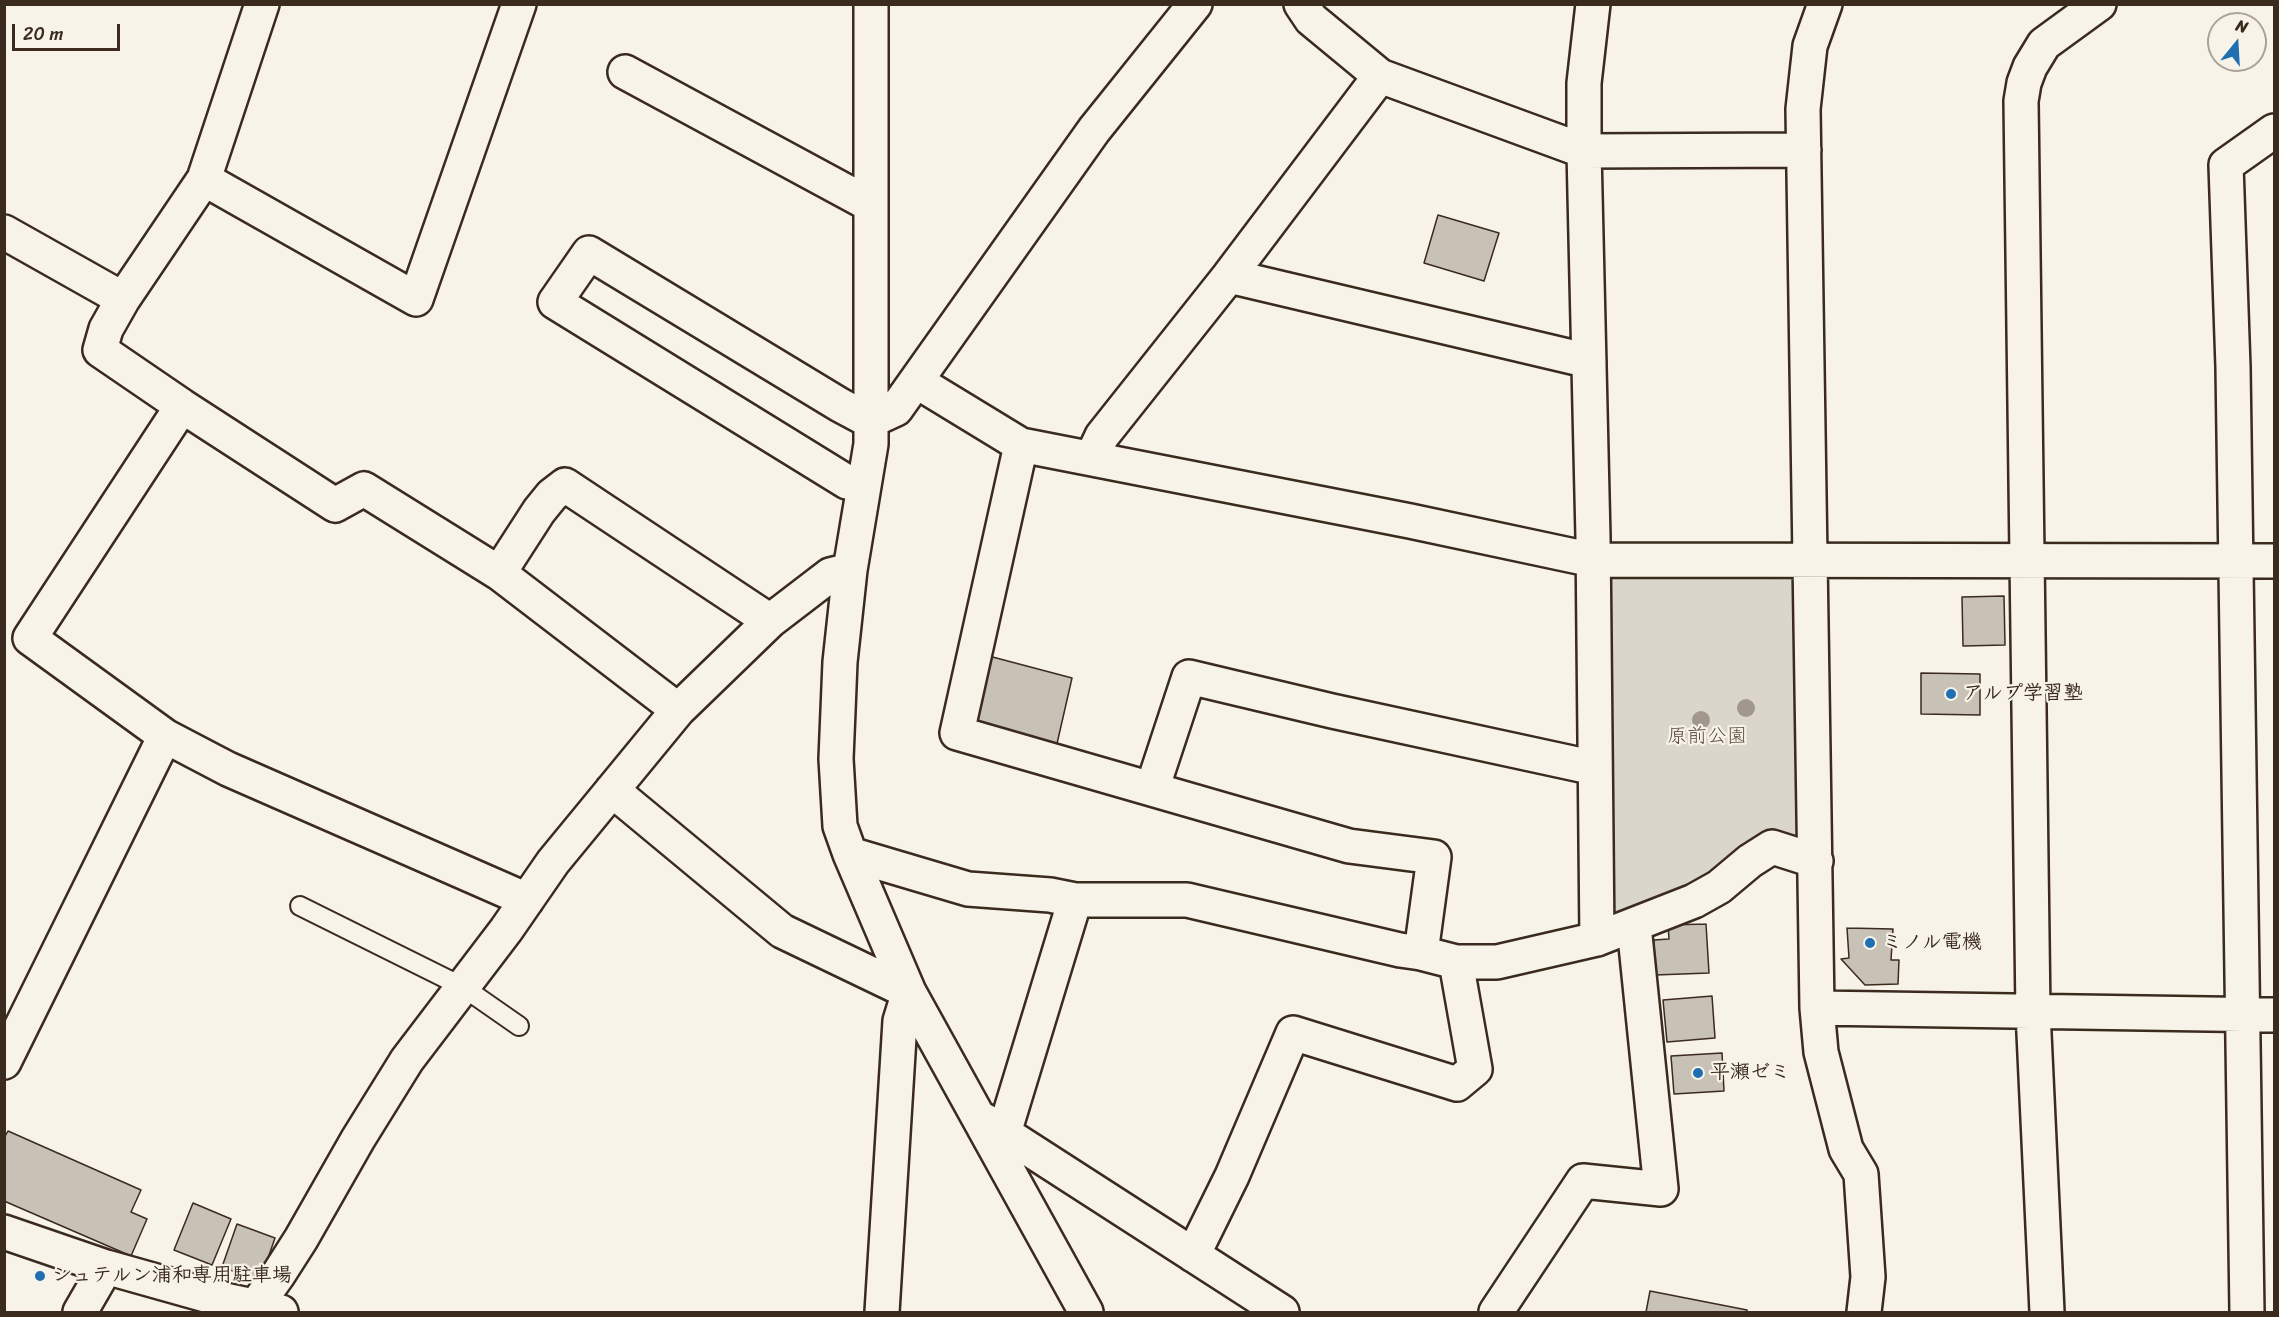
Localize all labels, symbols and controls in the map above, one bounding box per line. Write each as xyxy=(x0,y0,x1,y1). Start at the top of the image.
text: N xyxy=(2232,11,2252,42)
scale bar xyxy=(15,12,123,50)
north arrow xyxy=(2207,12,2267,72)
text: 20 m xyxy=(23,18,63,50)
place label: アルプ学習塾 xyxy=(1963,682,2083,706)
marker: アルプ学習塾 xyxy=(1944,687,1958,701)
park label: 原前公園 xyxy=(1667,725,1747,749)
place label: ミノル電機 xyxy=(1882,931,1982,955)
marker: ミノル電機 xyxy=(1863,936,1877,950)
place label: 平瀬ゼミ xyxy=(1710,1061,1790,1085)
marker: 平瀬ゼミ xyxy=(1691,1066,1705,1080)
place label: シュテルン浦和専用駐車場 xyxy=(52,1264,292,1288)
marker: シュテルン浦和専用駐車場 xyxy=(33,1269,47,1283)

